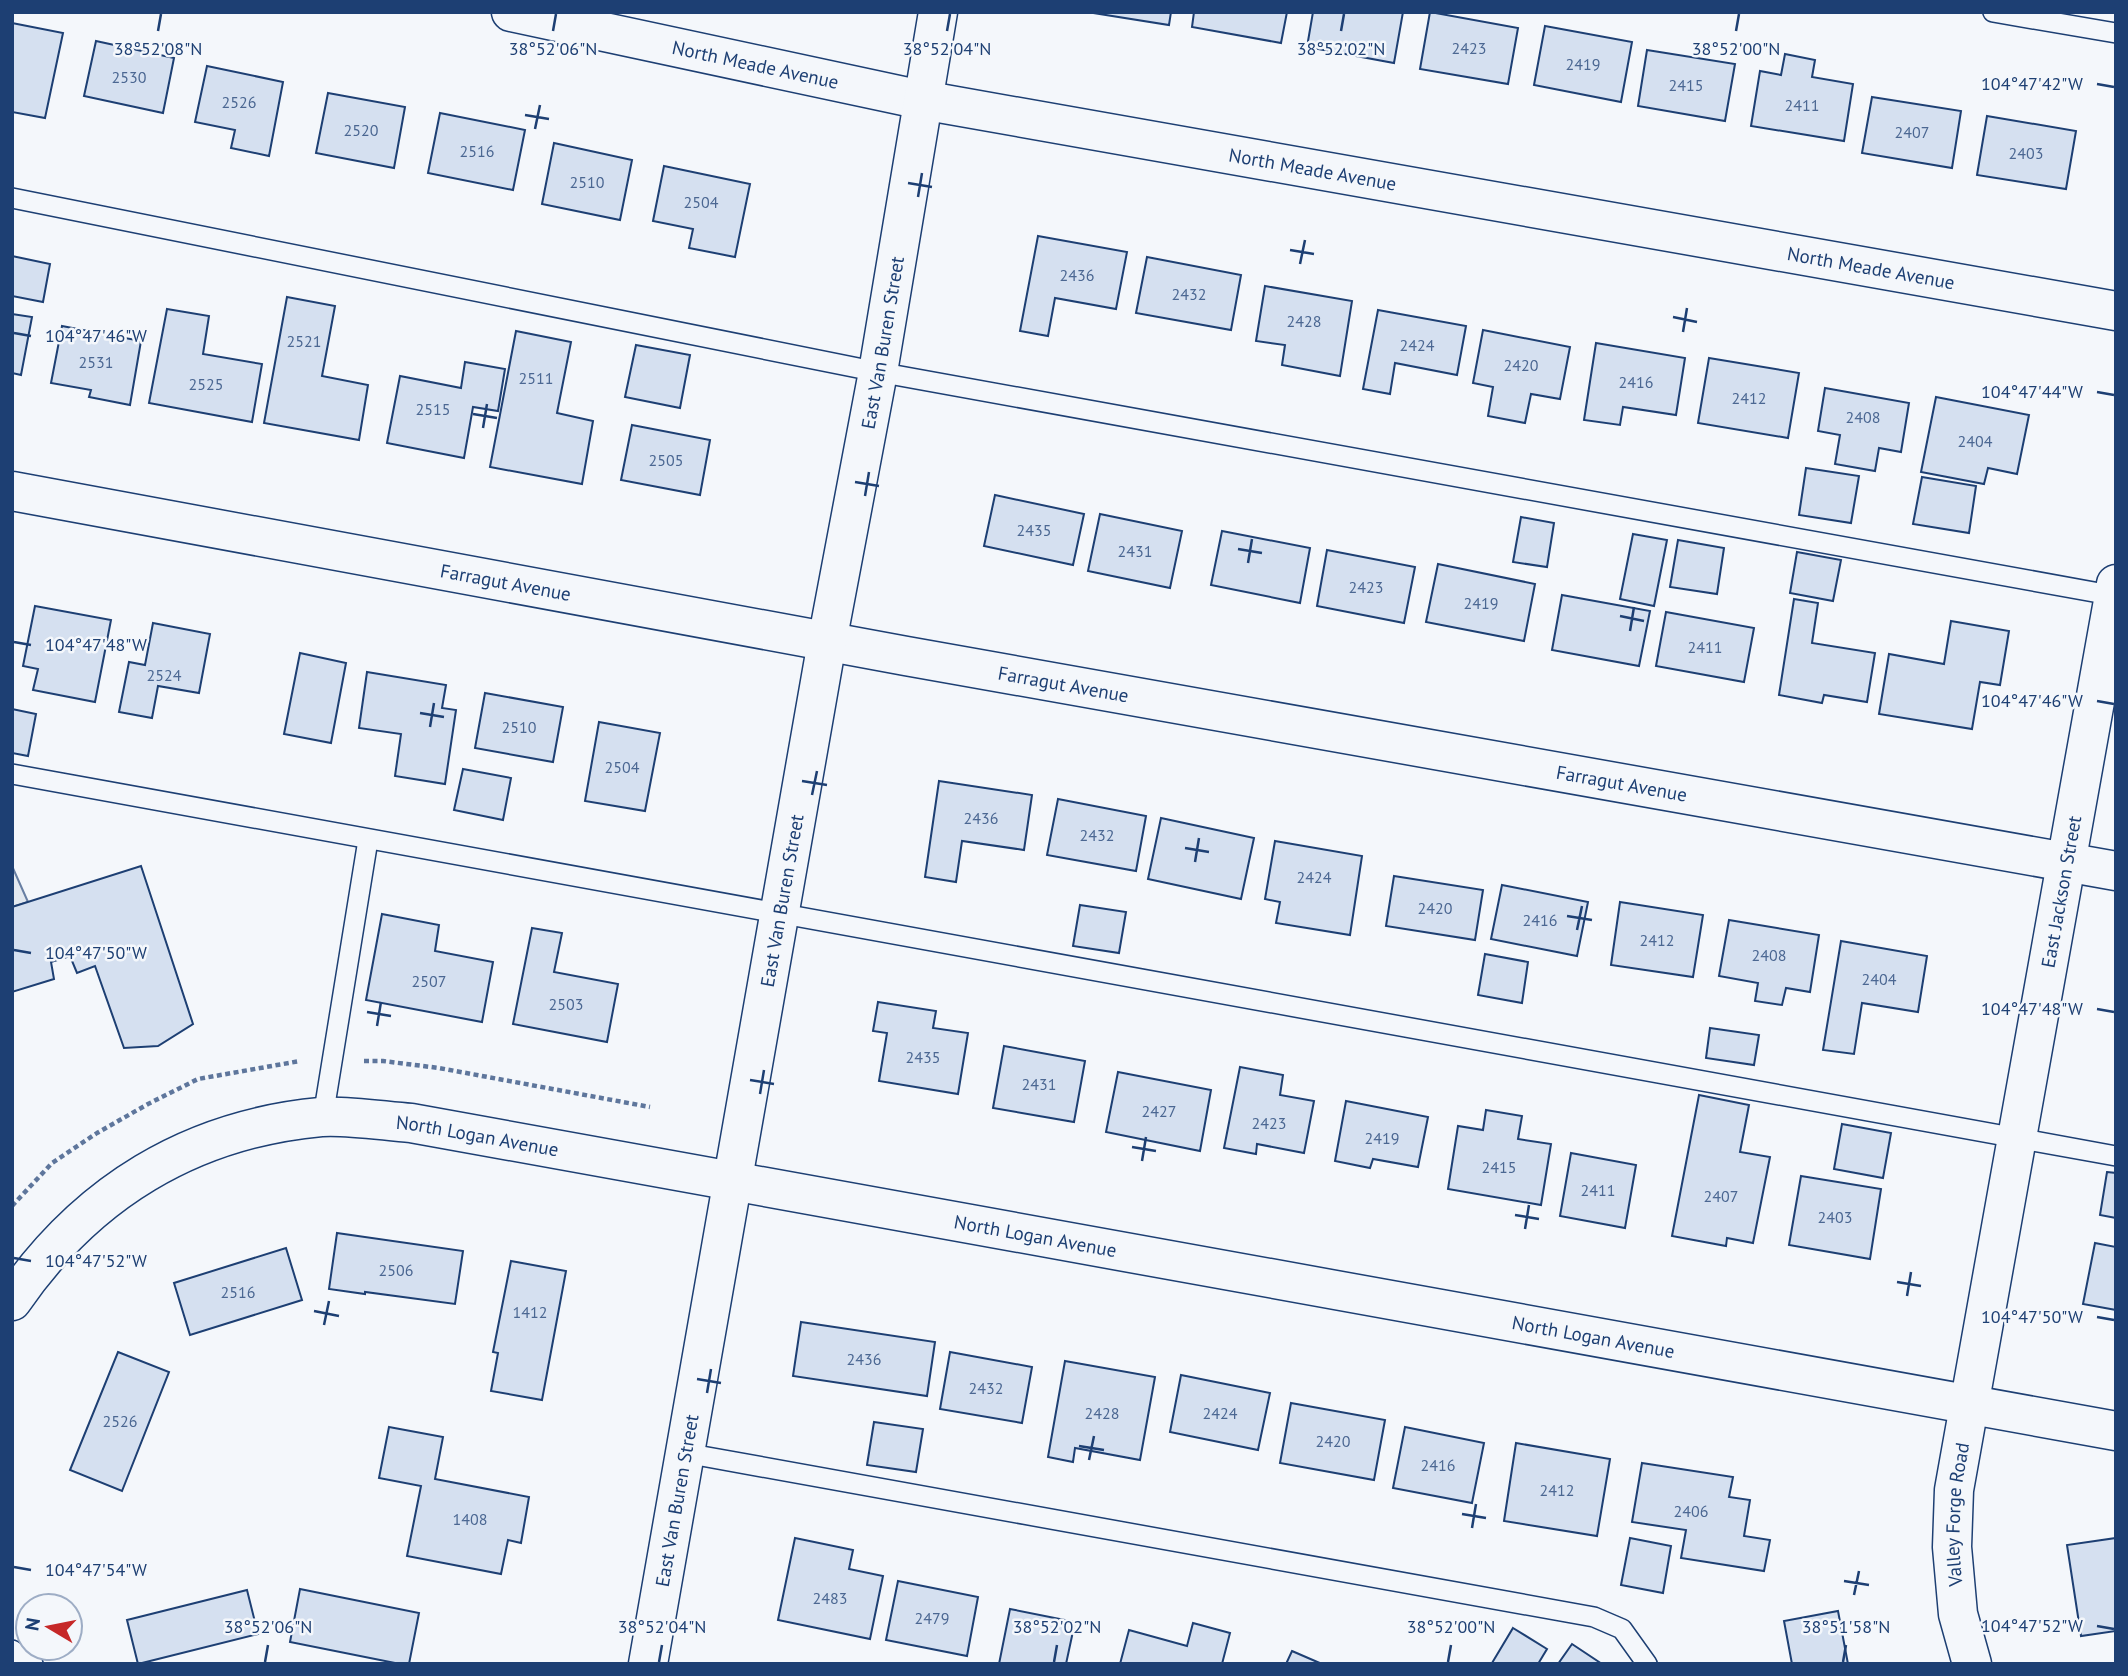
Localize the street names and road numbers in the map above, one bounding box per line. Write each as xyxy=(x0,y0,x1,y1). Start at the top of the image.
street label: North Meade Avenue xyxy=(670,35,841,94)
street label: North Meade Avenue xyxy=(1227,142,1398,196)
street label: North Meade Avenue xyxy=(1785,241,1957,294)
street label: East Van Buren Street xyxy=(855,254,909,431)
street label: Farragut Avenue xyxy=(438,558,573,606)
street label: Farragut Avenue xyxy=(996,661,1131,707)
street label: Farragut Avenue xyxy=(1554,760,1689,807)
street label: East Van Buren Street xyxy=(755,812,809,989)
street label: East Jackson Street xyxy=(2036,813,2086,970)
street label: North Logan Avenue xyxy=(395,1110,561,1161)
street label: North Logan Avenue xyxy=(952,1209,1119,1262)
street label: North Logan Avenue xyxy=(1510,1310,1677,1363)
street label: East Van Buren Street xyxy=(650,1412,704,1589)
street label: Valley Forge Road xyxy=(1940,1441,1974,1588)

